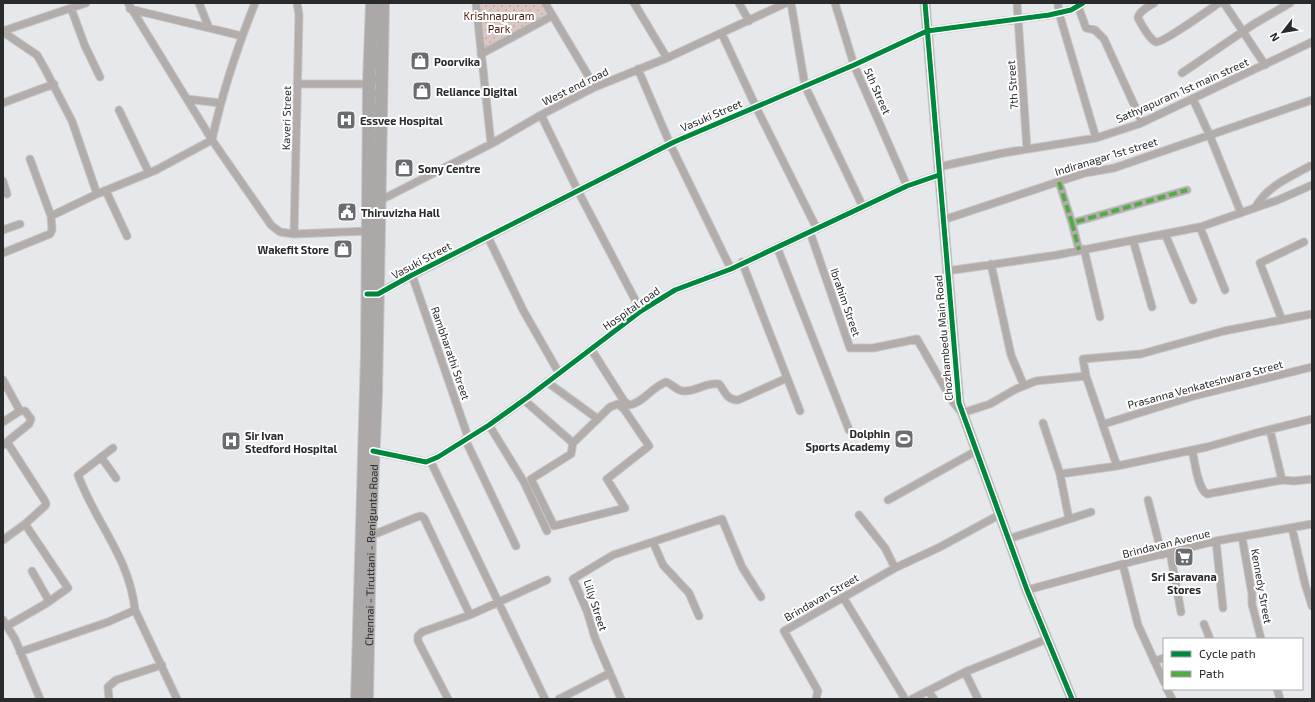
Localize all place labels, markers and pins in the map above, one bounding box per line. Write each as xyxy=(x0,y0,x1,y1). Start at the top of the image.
shop icon: Poorvika xyxy=(409,50,431,72)
place label: Poorvika xyxy=(434,55,480,68)
shop icon: Reliance Digital xyxy=(411,80,433,102)
place label: Reliance Digital xyxy=(436,85,518,98)
hospital icon: Essvee Hospital xyxy=(335,109,357,131)
place label: Essvee Hospital xyxy=(360,114,443,127)
shop icon: Sony Centre xyxy=(393,157,415,179)
place label: Sony Centre xyxy=(418,162,481,176)
public building icon: Thiruvizha Hall xyxy=(336,201,358,223)
place label: Thiruvizha Hall xyxy=(361,206,440,219)
shop icon: Wakefit Store xyxy=(332,238,354,260)
place label: Wakefit Store xyxy=(258,243,329,256)
place label: Dolphin Sports Academy xyxy=(806,427,891,454)
sports icon: Dolphin Sports Academy xyxy=(893,428,915,450)
place label: Sir Ivan Stedford Hospital xyxy=(245,429,337,455)
hospital icon: Sir Ivan Stedford Hospital xyxy=(220,430,242,452)
supermarket icon: Sri Saravana Stores xyxy=(1173,546,1195,568)
place label: Sri Saravana Stores xyxy=(1151,570,1217,596)

